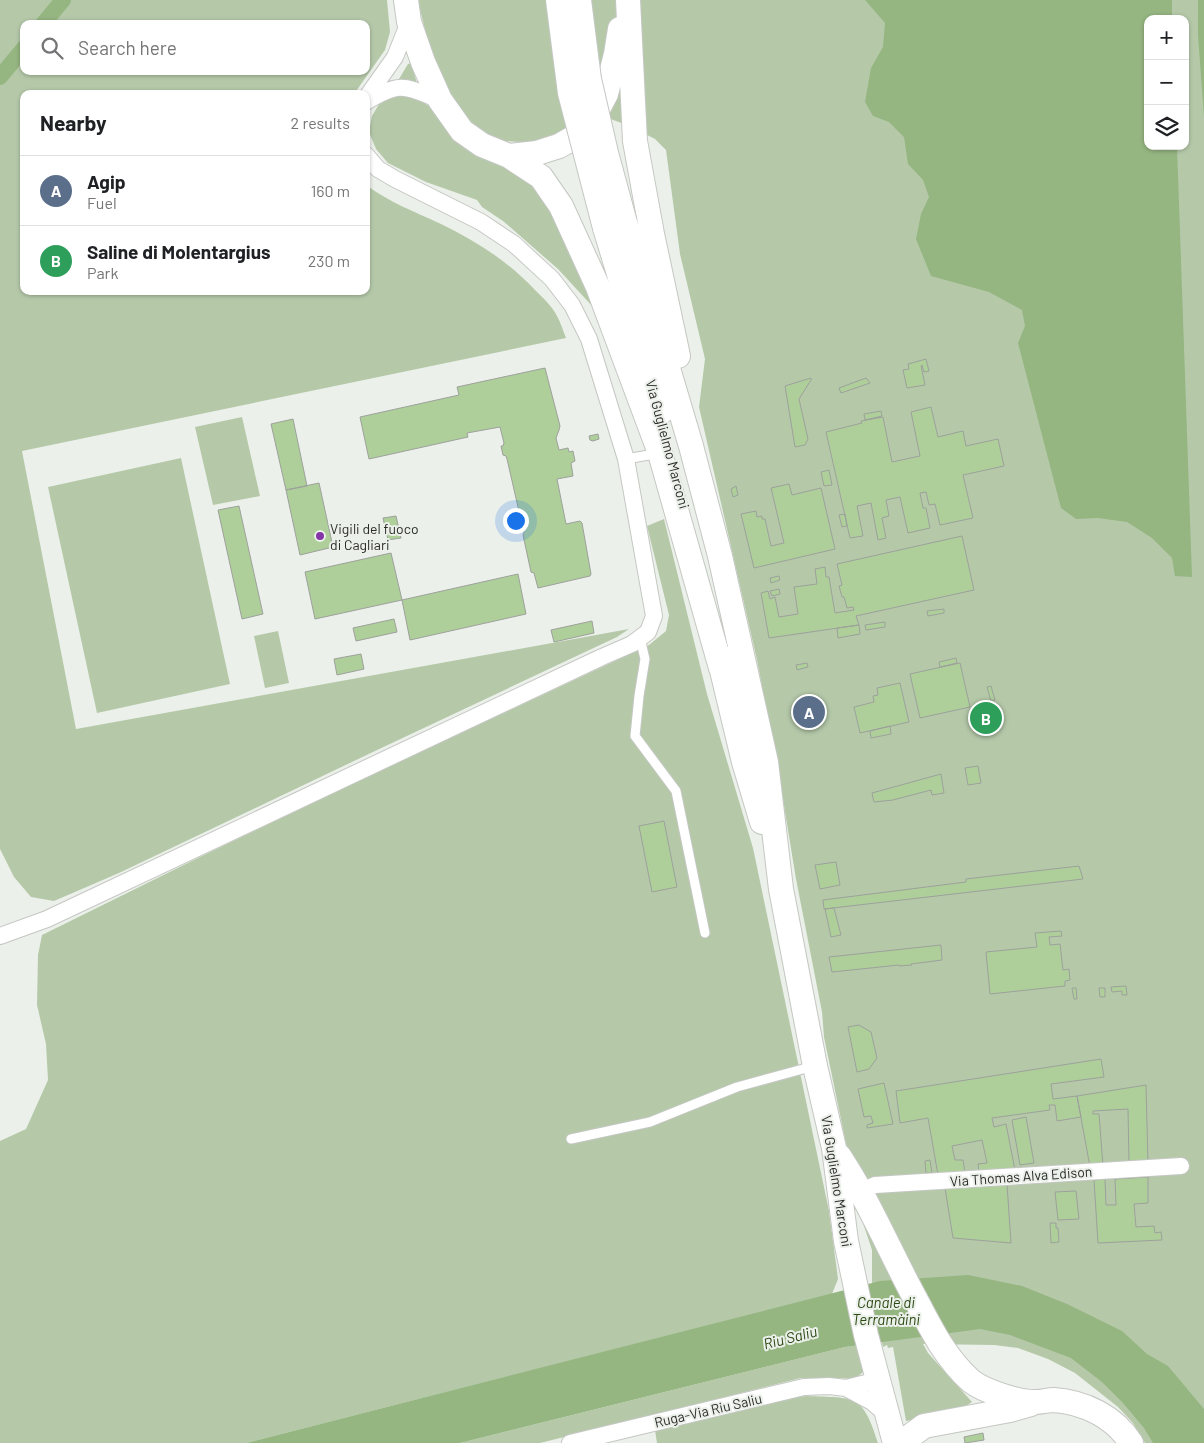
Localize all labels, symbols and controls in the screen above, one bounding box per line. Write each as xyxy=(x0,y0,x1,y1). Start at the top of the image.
map controls xyxy=(1144,15,1189,150)
button: + xyxy=(1144,15,1189,60)
search box xyxy=(20,20,370,75)
icon: search xyxy=(38,34,66,62)
text: Search here xyxy=(78,36,177,59)
button: − xyxy=(1144,60,1189,105)
button: layers xyxy=(1144,105,1189,150)
text: Nearby xyxy=(40,110,106,135)
text: 2 results xyxy=(291,113,350,132)
text: Agip xyxy=(87,170,126,193)
text: A xyxy=(51,181,61,200)
text: 160 m xyxy=(311,181,350,200)
text: Fuel xyxy=(87,193,117,212)
text: Saline di Molentargius xyxy=(87,240,271,263)
text: B xyxy=(51,251,61,270)
text: 230 m xyxy=(308,251,350,270)
text: Park xyxy=(87,263,118,282)
street label: Via Guglielmo Marconi xyxy=(643,378,693,510)
your location xyxy=(503,508,529,534)
place label: Vigili del fuoco di Cagliari xyxy=(330,520,419,553)
marker: Vigili del fuoco di Cagliari xyxy=(314,530,326,542)
pin: A xyxy=(793,693,825,731)
pin: B xyxy=(970,699,1002,737)
street label: Via Guglielmo Marconi xyxy=(818,1114,856,1248)
street label: Via Thomas Alva Edison xyxy=(949,1163,1093,1189)
water label: Canale di Terramàini xyxy=(852,1293,920,1328)
water label: Riu Saliu xyxy=(761,1322,819,1352)
street label: Ruga-Via Riu Saliu xyxy=(652,1389,764,1431)

